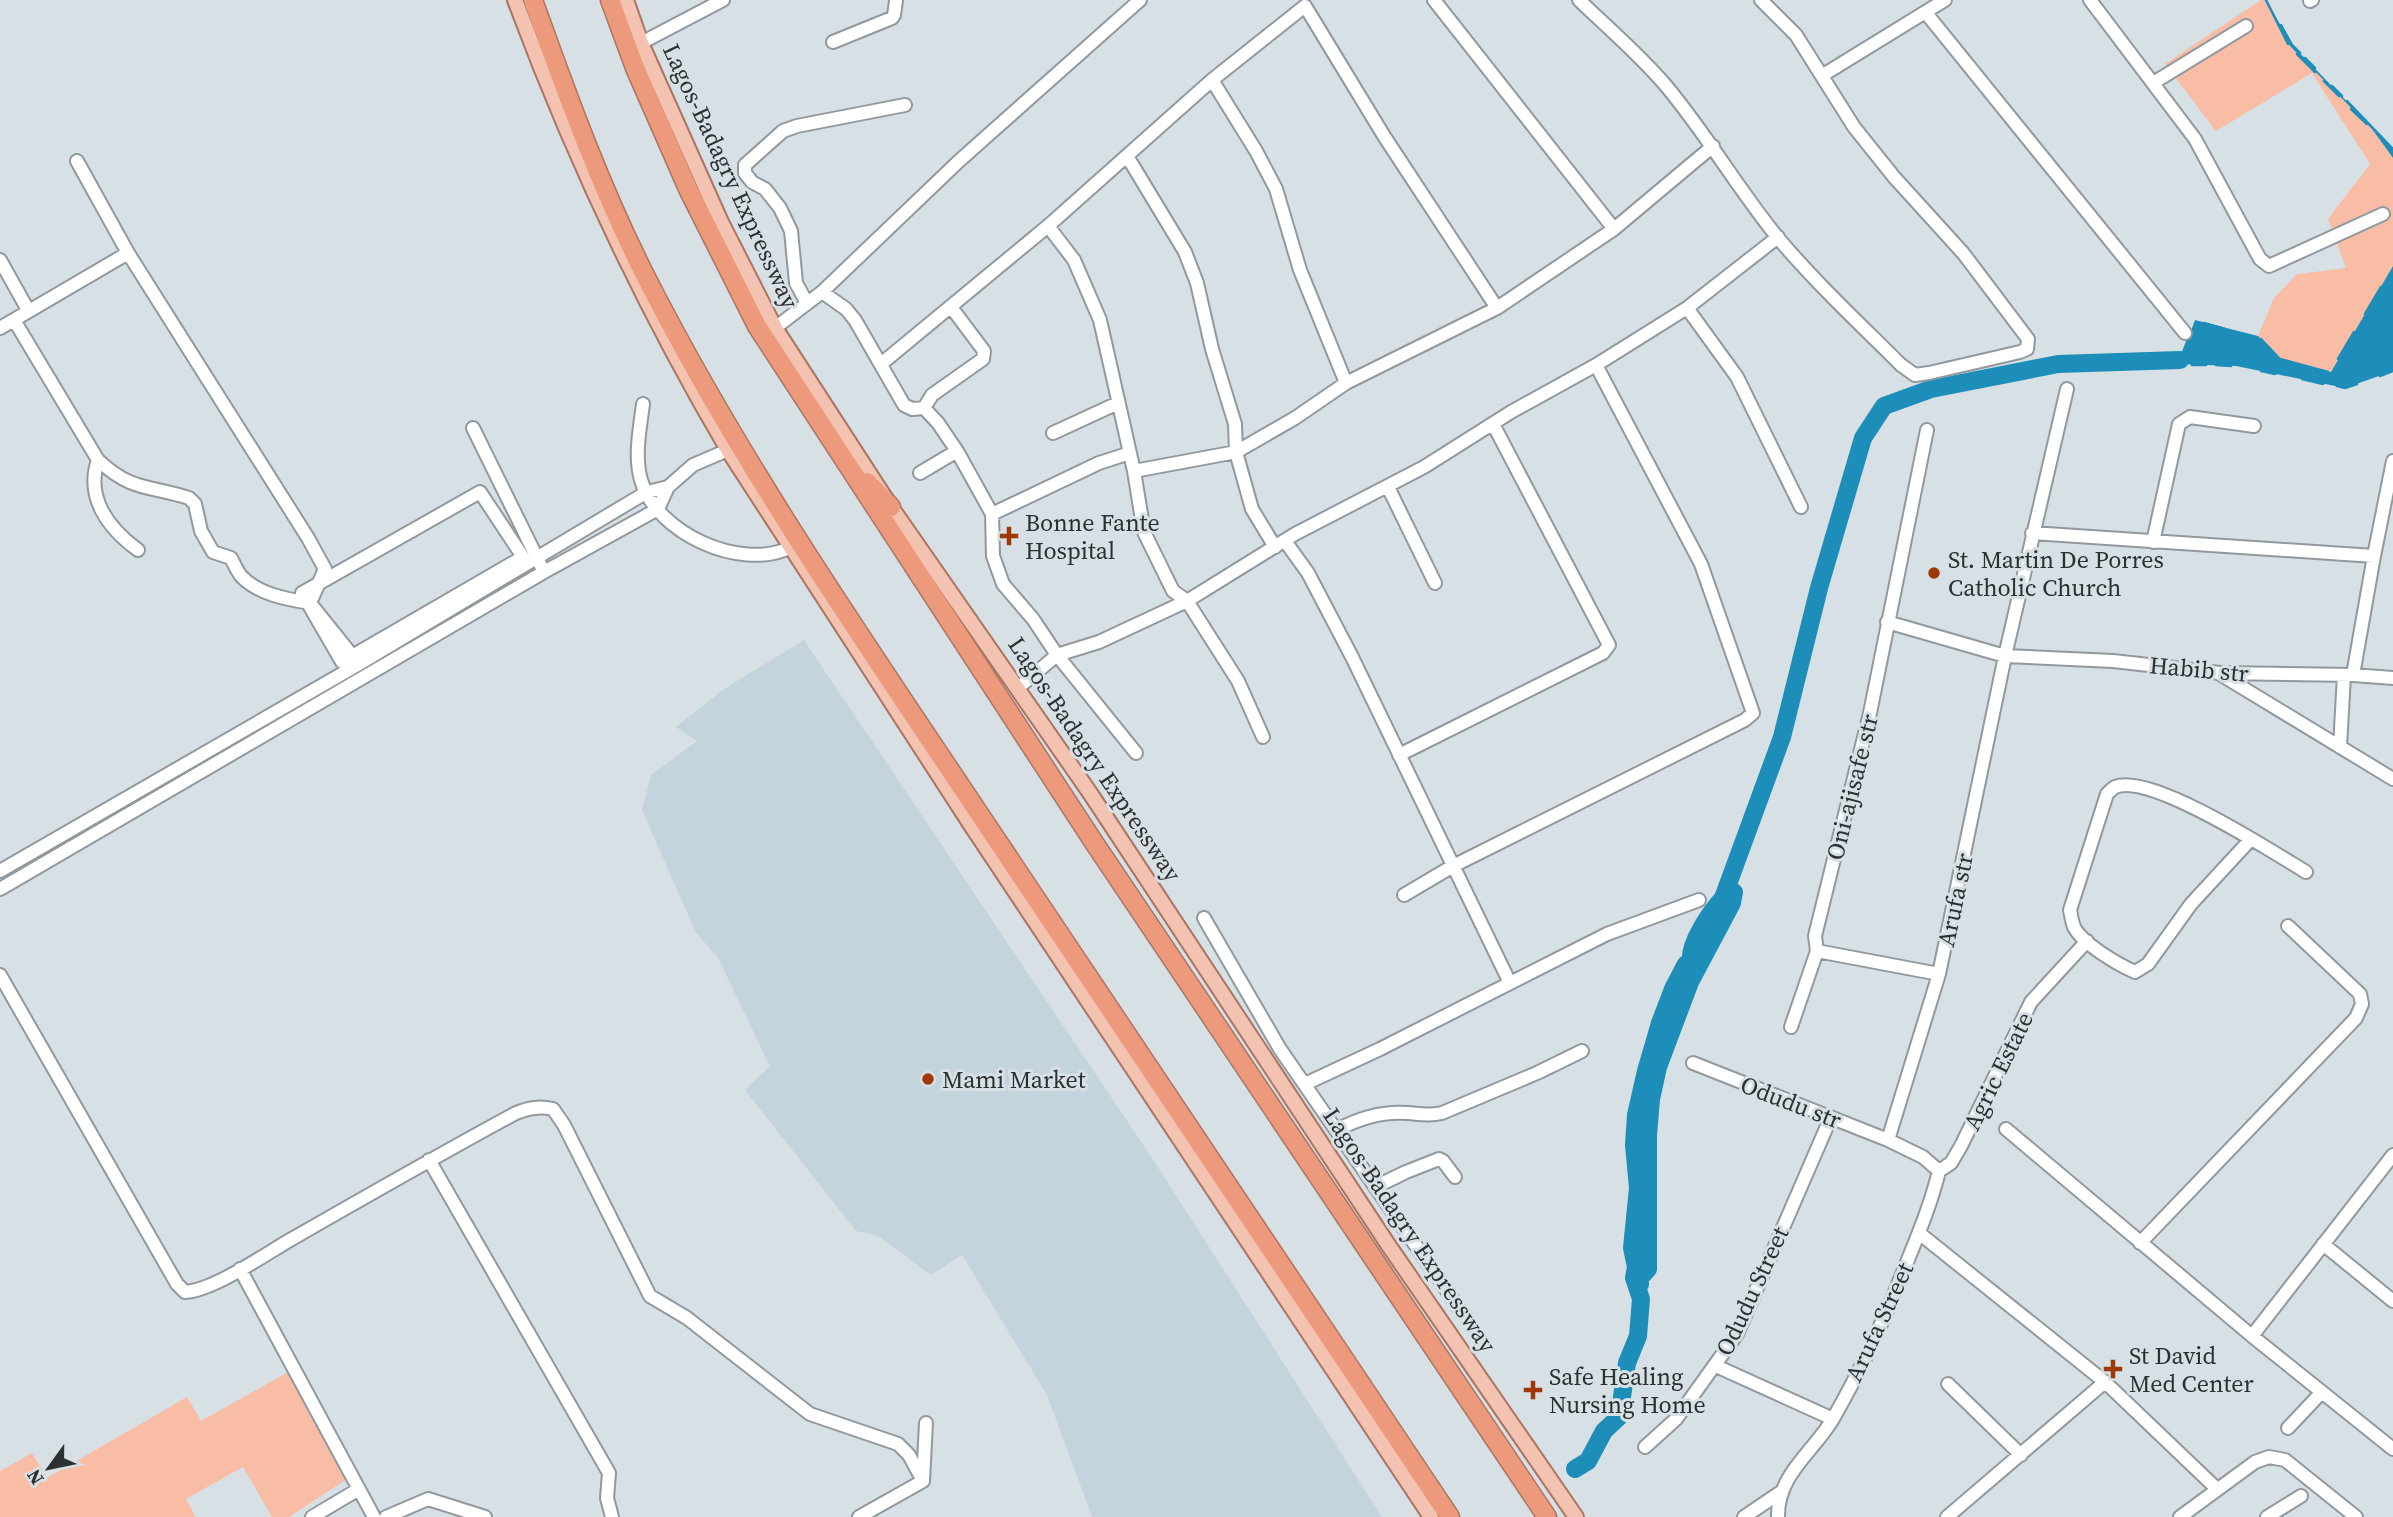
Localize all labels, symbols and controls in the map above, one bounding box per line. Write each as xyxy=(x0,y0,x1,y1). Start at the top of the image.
street label: Lagos-Badagry Expressway xyxy=(655,38,807,314)
place label: Bonne Fante Hospital xyxy=(1025,506,1160,567)
marker: Bonne Fante Hospital xyxy=(999,526,1019,546)
place label: St. Martin De Porres Catholic Church xyxy=(1948,543,2164,604)
marker: St. Martin De Porres Catholic Church xyxy=(1926,565,1942,581)
street label: Lagos-Badagry Expressway xyxy=(1001,630,1190,888)
street label: Habib str xyxy=(2148,648,2250,690)
street label: Oni-ajisafe str xyxy=(1818,711,1886,863)
street label: Arufa str xyxy=(1929,850,1981,950)
street label: Agric Estate xyxy=(1955,1006,2041,1136)
place label: Mami Market xyxy=(942,1063,1086,1096)
street label: Odudu str xyxy=(1736,1068,1846,1136)
marker: Mami Market xyxy=(920,1071,936,1087)
street label: Lagos-Badagry Expressway xyxy=(1316,1101,1505,1359)
street label: Odudu Street xyxy=(1708,1221,1796,1361)
street label: Arufa Street xyxy=(1837,1257,1921,1387)
place label: St David Med Center xyxy=(2129,1339,2254,1400)
marker: St David Med Center xyxy=(2103,1359,2123,1379)
place label: Safe Healing Nursing Home xyxy=(1549,1360,1706,1421)
marker: Safe Healing Nursing Home xyxy=(1523,1380,1543,1400)
north arrow xyxy=(14,1433,84,1503)
text: N xyxy=(20,1464,49,1490)

